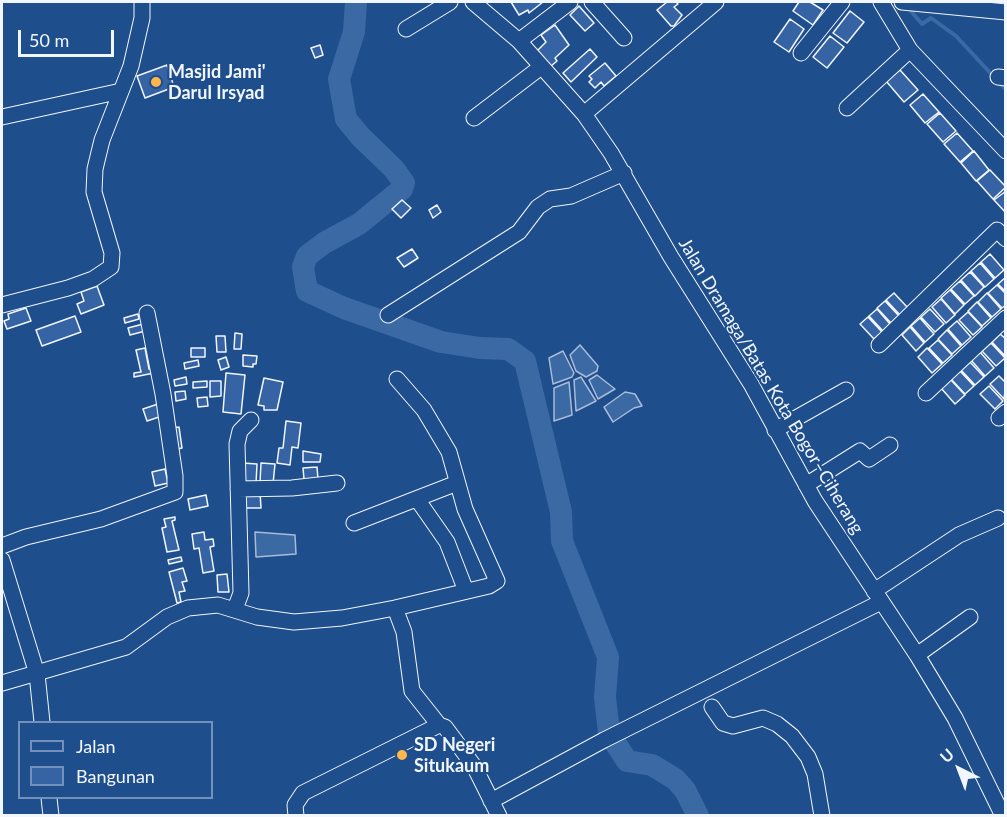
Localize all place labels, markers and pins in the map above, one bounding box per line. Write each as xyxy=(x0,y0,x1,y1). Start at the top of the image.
place label: Masjid Jami' Darul Irsyad xyxy=(168,61,266,104)
marker: Masjid Jami' Darul Irsyad xyxy=(149,75,163,89)
place label: SD Negeri Situkaum xyxy=(414,734,495,777)
marker: SD Negeri Situkaum xyxy=(395,748,409,762)

